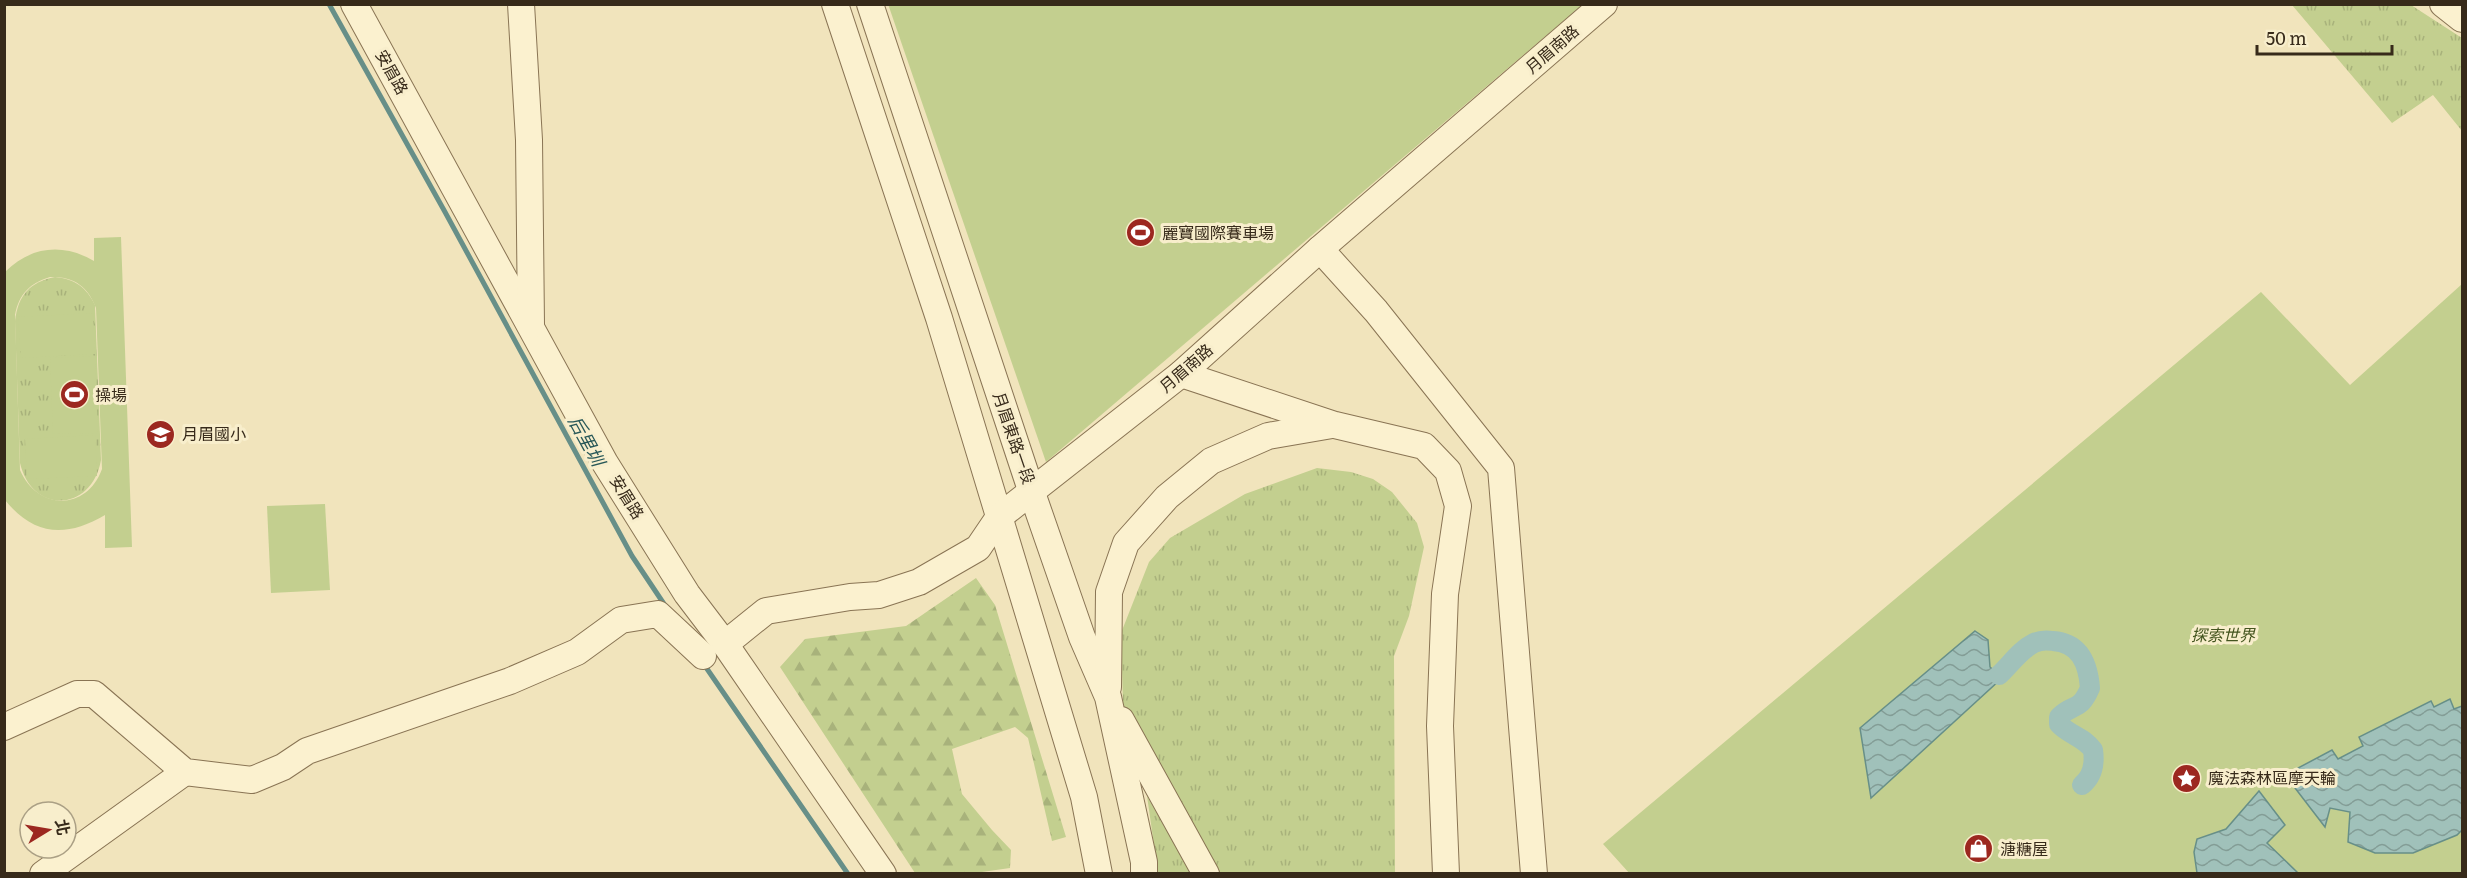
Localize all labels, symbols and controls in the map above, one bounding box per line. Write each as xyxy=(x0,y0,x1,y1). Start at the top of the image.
street label: 月眉南路 xyxy=(1519,18,1583,78)
scale bar xyxy=(2257,18,2392,56)
text: 50 m xyxy=(2266,24,2307,51)
street label: 安眉路 xyxy=(371,45,415,98)
sports icon: 麗寶國際賽車場 xyxy=(1125,217,1157,249)
place label: 麗寶國際賽車場 xyxy=(1162,220,1274,244)
street label: 月眉南路 xyxy=(1153,337,1217,397)
sports icon: 操場 xyxy=(58,379,90,411)
place label: 操場 xyxy=(95,382,127,406)
street label: 月眉東路一段 xyxy=(988,388,1042,487)
water label: 后里圳 xyxy=(562,410,614,473)
school or university icon: 月眉國小 xyxy=(145,418,177,450)
place label: 月眉國小 xyxy=(182,421,246,445)
street label: 安眉路 xyxy=(605,470,651,523)
park label: 探索世界 xyxy=(2191,622,2256,646)
place icon: 魔法森林區摩天輪 xyxy=(2171,762,2203,794)
place label: 魔法森林區摩天輪 xyxy=(2208,765,2336,789)
north arrow xyxy=(18,800,78,860)
text: 北 xyxy=(50,817,77,837)
shop icon: 溏糖屋 xyxy=(1963,833,1995,865)
place label: 溏糖屋 xyxy=(2000,836,2048,860)

